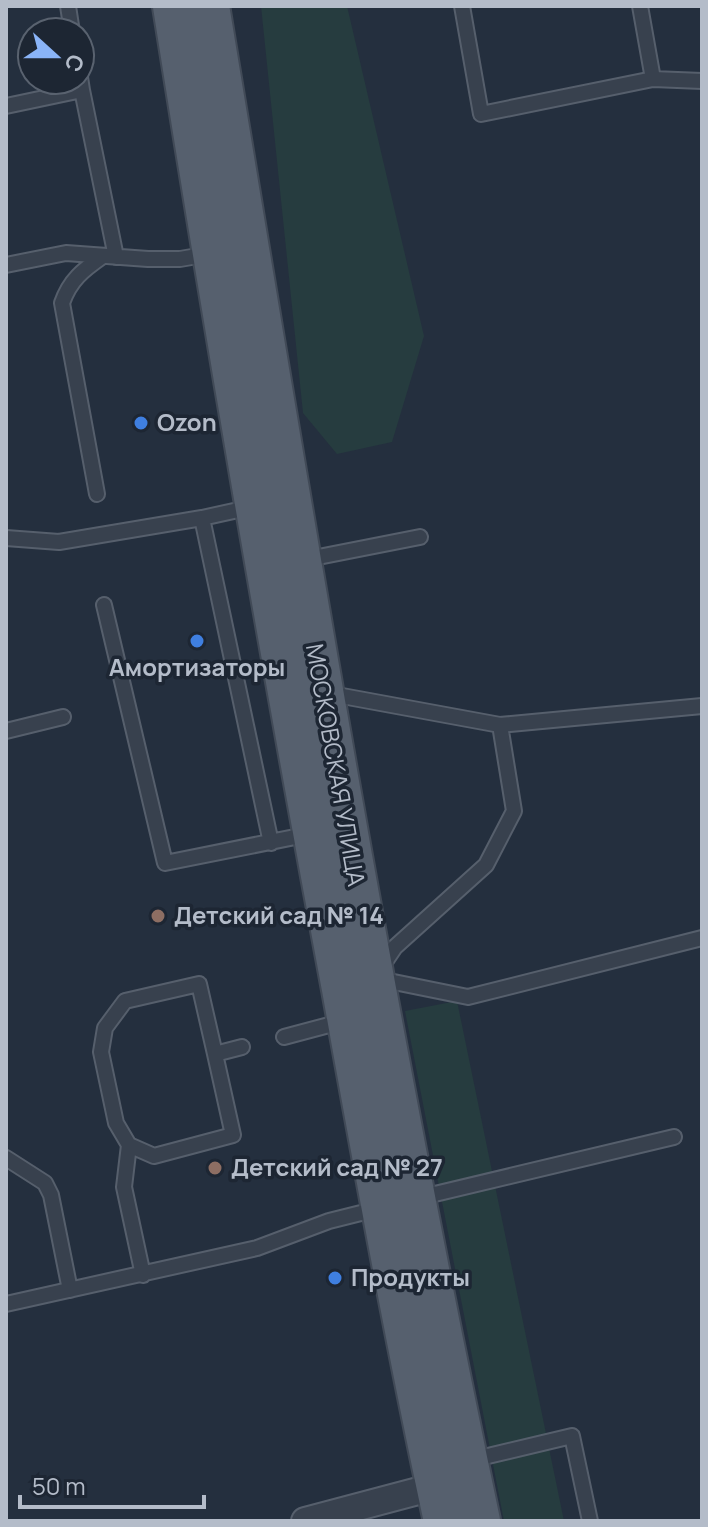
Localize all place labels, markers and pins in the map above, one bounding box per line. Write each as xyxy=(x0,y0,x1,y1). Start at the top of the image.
place label: Ozon xyxy=(157,405,217,438)
marker: Ozon xyxy=(132,414,150,432)
marker: Амортизаторы xyxy=(188,632,206,650)
place label: Амортизаторы xyxy=(109,650,285,683)
place label: Детский сад № 14 xyxy=(174,898,384,931)
marker: Детский сад № 14 xyxy=(149,907,167,925)
place label: Детский сад № 27 xyxy=(231,1150,443,1183)
marker: Детский сад № 27 xyxy=(206,1159,224,1177)
place label: Продукты xyxy=(351,1260,470,1293)
marker: Продукты xyxy=(326,1269,344,1287)

